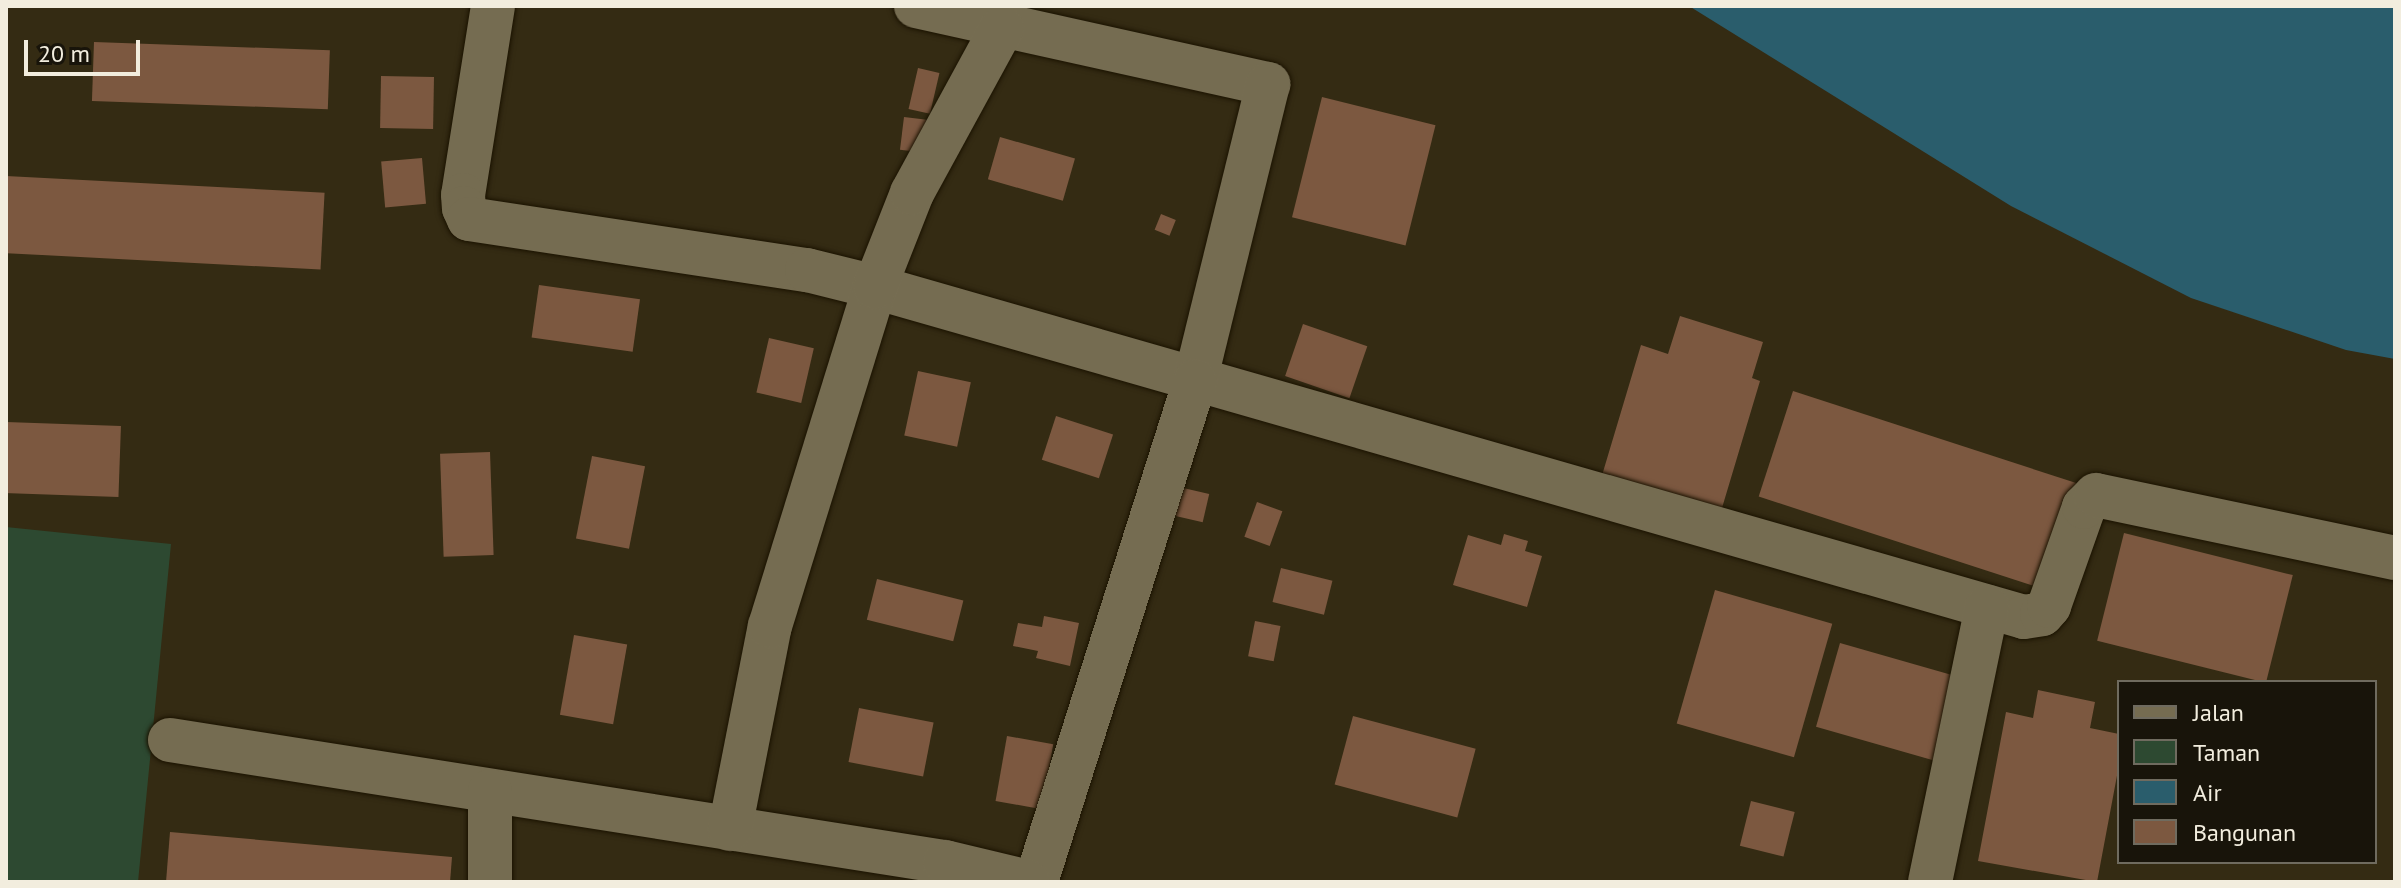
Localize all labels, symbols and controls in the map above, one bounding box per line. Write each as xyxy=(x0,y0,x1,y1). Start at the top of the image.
scale bar xyxy=(28,24,144,74)
text: 20 m xyxy=(38,38,90,69)
legend xyxy=(2117,680,2377,864)
text: Jalan xyxy=(2193,697,2244,728)
text: Taman xyxy=(2193,737,2260,768)
text: Air xyxy=(2193,777,2222,808)
text: Bangunan xyxy=(2193,817,2296,848)

